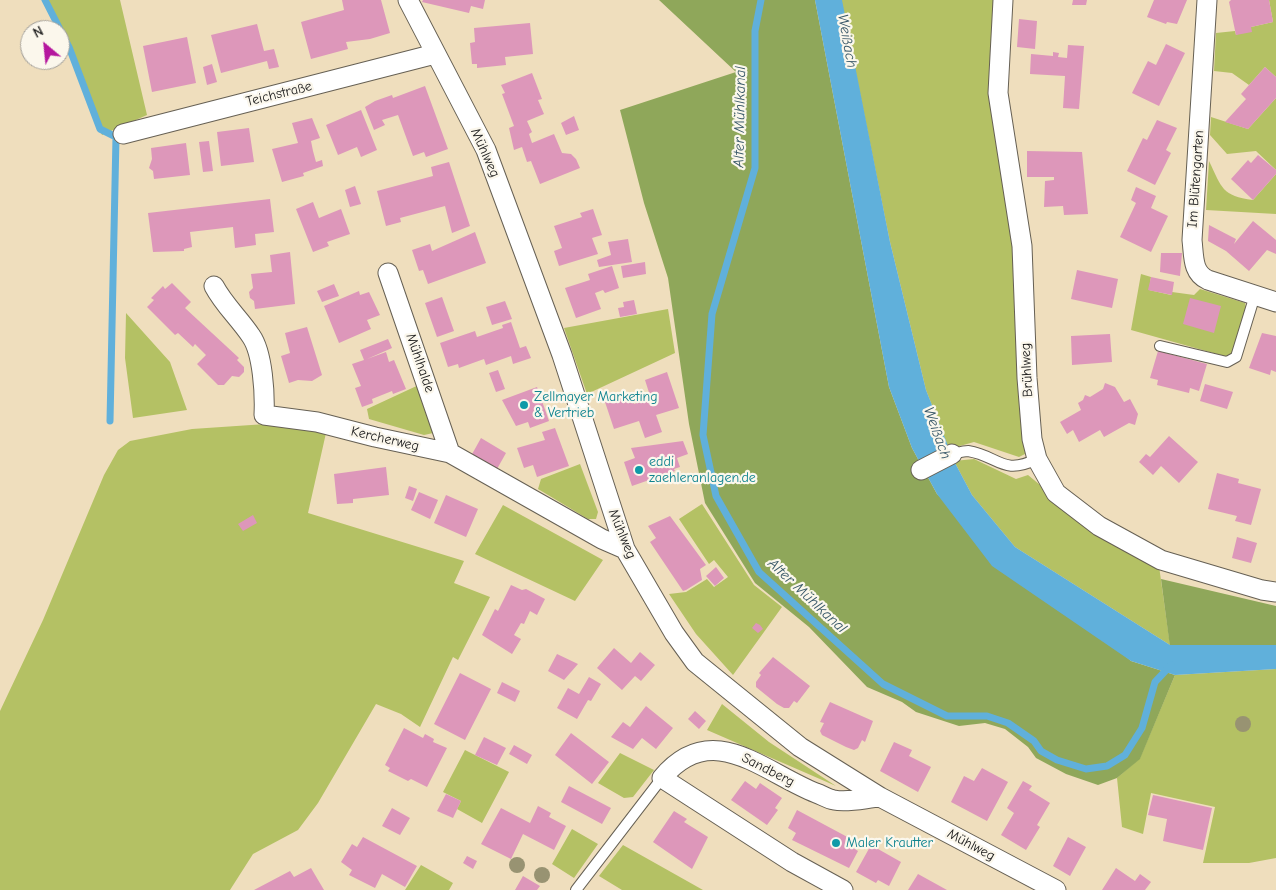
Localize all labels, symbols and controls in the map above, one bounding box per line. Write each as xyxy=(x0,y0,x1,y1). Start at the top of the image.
water label: Weißach xyxy=(833,13,861,69)
north arrow xyxy=(20,20,70,70)
text: N xyxy=(30,23,46,42)
water label: Alter Mühlkanal xyxy=(730,66,750,168)
street label: Teichstraße xyxy=(244,78,314,110)
street label: Mühlweg xyxy=(467,126,503,180)
street label: Im Blütengarten xyxy=(1184,130,1208,228)
street label: Mühlhalde xyxy=(402,331,438,395)
street label: Brühlweg xyxy=(1017,342,1037,398)
place label: Zellmayer Marketing & Vertrieb xyxy=(534,389,658,422)
marker: Zellmayer Marketing & Vertrieb xyxy=(518,399,530,411)
water label: Weißach xyxy=(919,404,955,462)
street label: Kercherweg xyxy=(349,423,421,455)
place label: eddi zaehleranlagen.de xyxy=(649,454,756,487)
marker: eddi zaehleranlagen.de xyxy=(633,464,645,476)
street label: Mühlweg xyxy=(604,507,640,561)
water label: Alter Mühlkanal xyxy=(764,555,850,637)
street label: Sandberg xyxy=(739,750,797,790)
street label: Mühlweg xyxy=(944,825,998,865)
place label: Maler Krautter xyxy=(846,835,933,851)
marker: Maler Krautter xyxy=(830,837,842,849)

